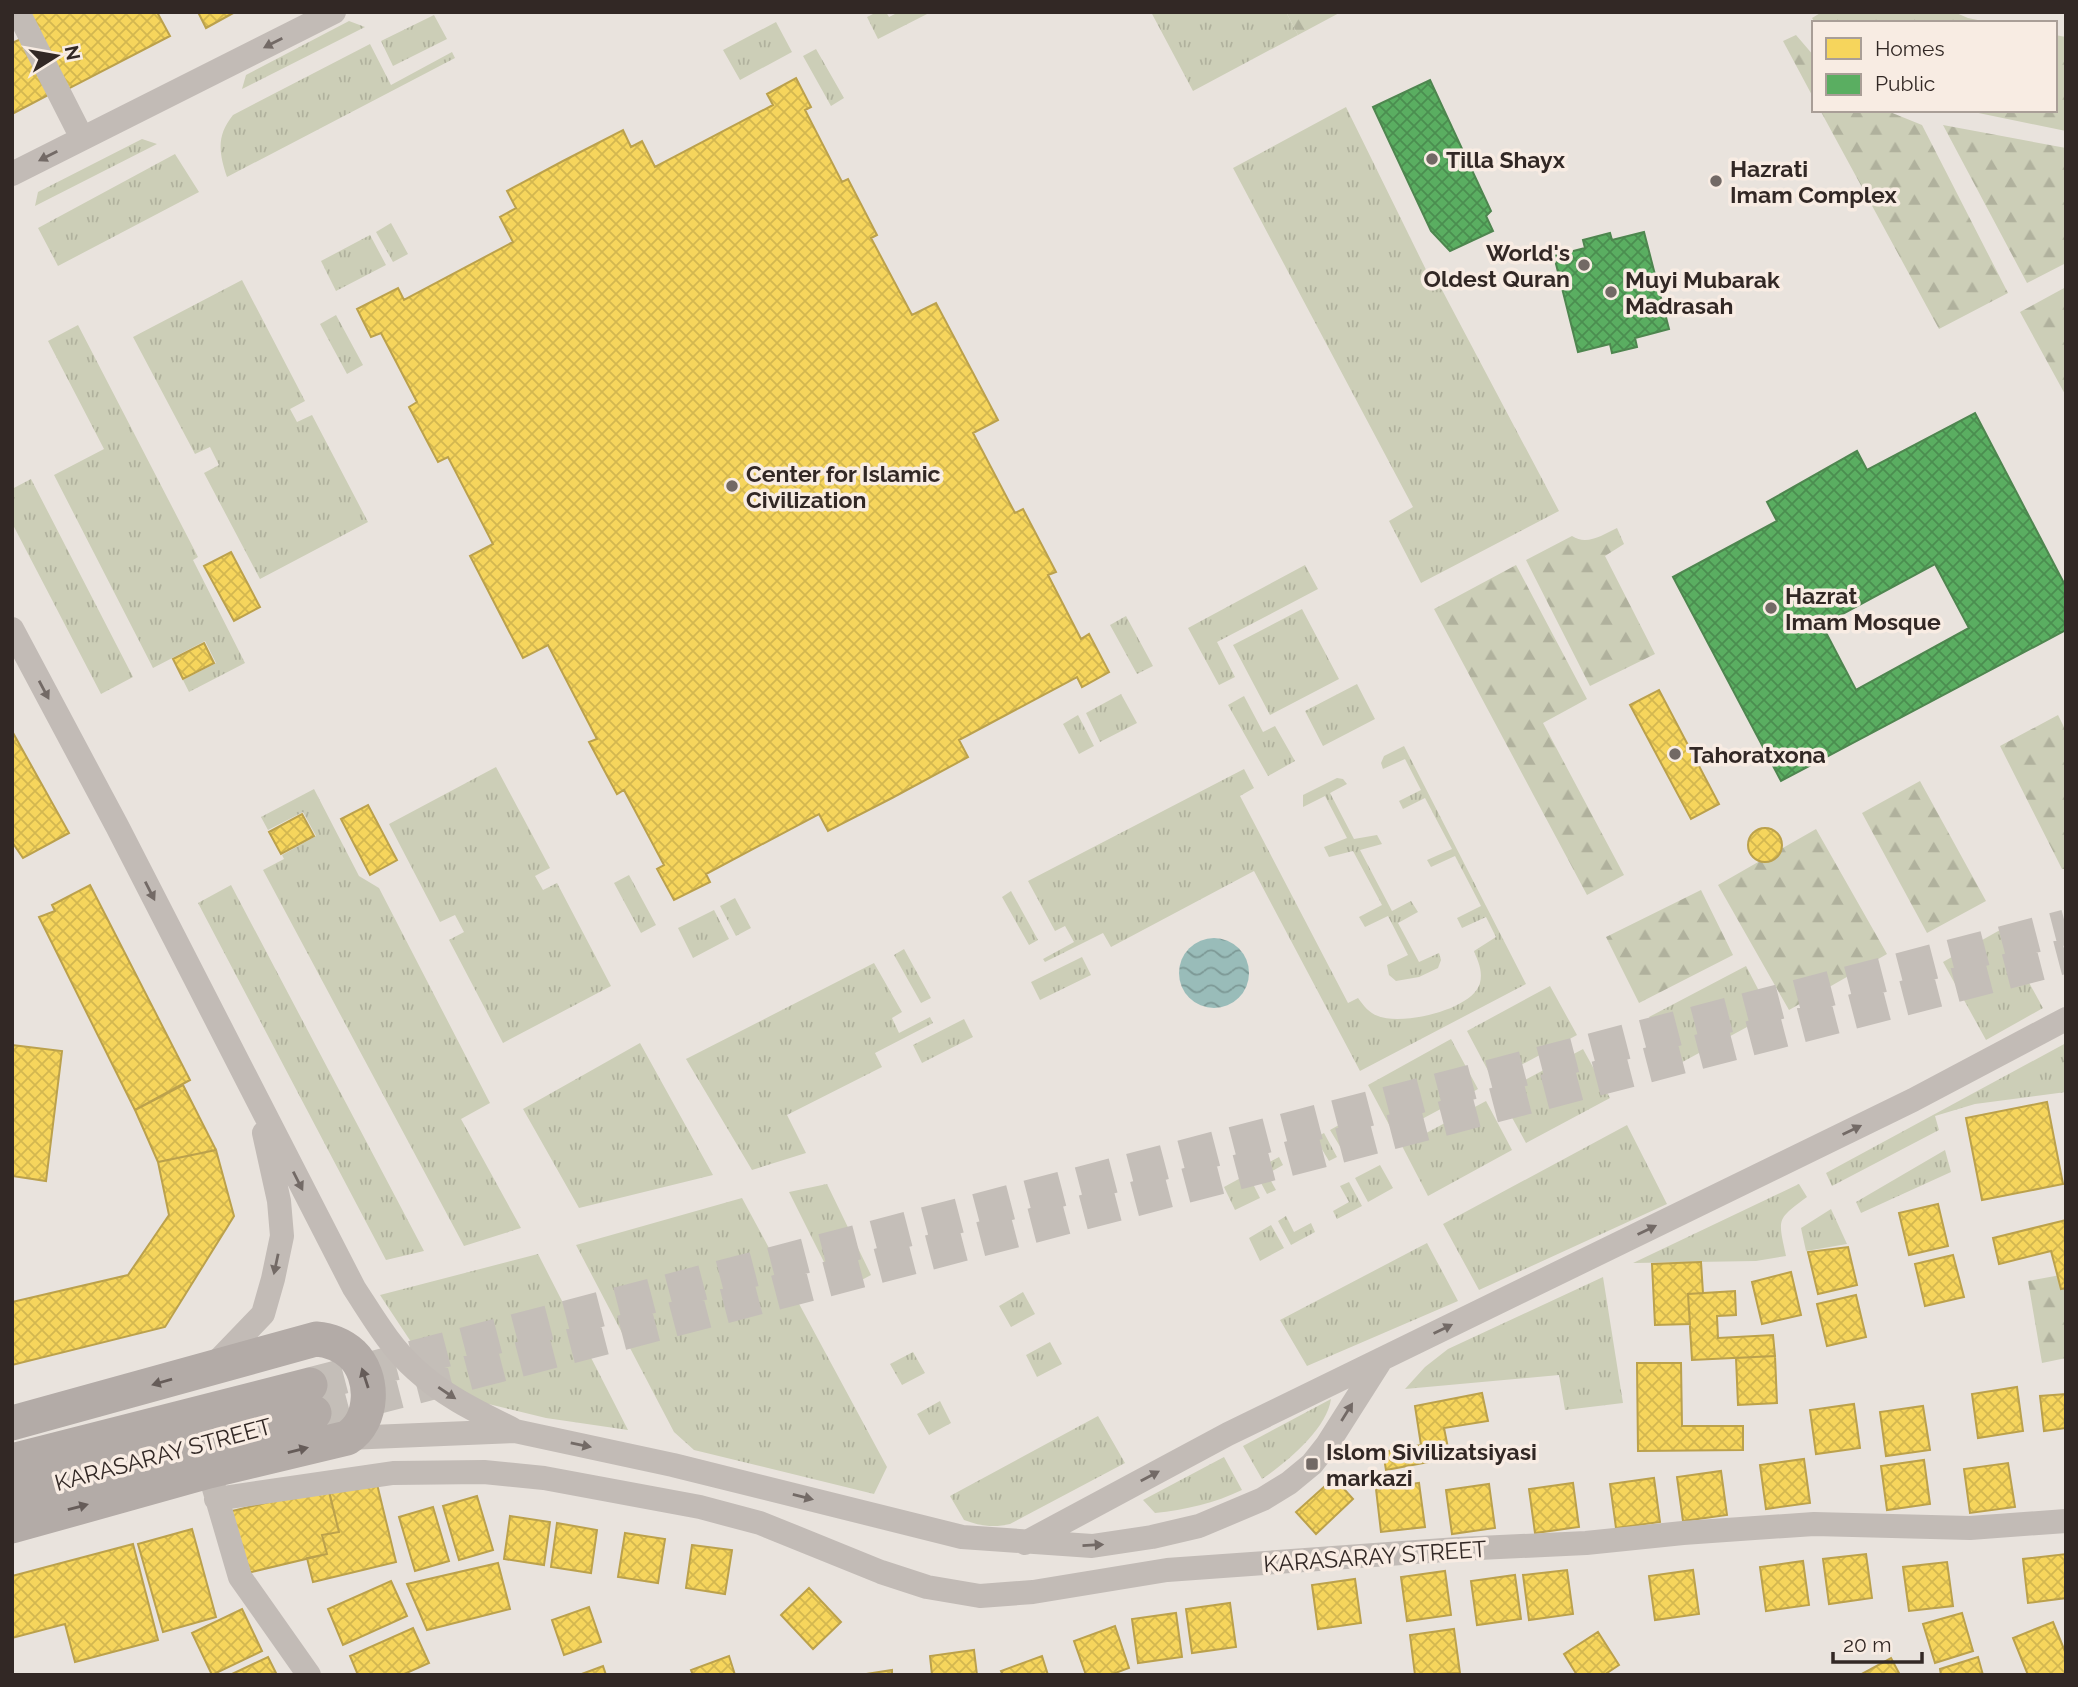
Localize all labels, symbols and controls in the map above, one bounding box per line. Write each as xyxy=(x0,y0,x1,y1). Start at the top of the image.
north arrow xyxy=(21,21,91,91)
legend xyxy=(1812,21,2057,112)
text: Homes xyxy=(1875,36,1945,61)
one-way arrow xyxy=(263,37,283,48)
text: N xyxy=(61,44,85,62)
text: Public xyxy=(1875,71,1935,96)
place label: Tilla Shayx xyxy=(1446,146,1566,173)
one-way arrow xyxy=(38,150,58,161)
marker: Tilla Shayx xyxy=(1424,151,1440,167)
place label: Hazrati Imam Complex xyxy=(1730,155,1897,208)
marker: Hazrati Imam Complex xyxy=(1708,173,1724,189)
place label: World's Oldest Quran xyxy=(1424,239,1570,292)
marker: World's Oldest Quran xyxy=(1576,257,1592,273)
place label: Muyi Mubarak Madrasah xyxy=(1625,266,1780,319)
marker: Muyi Mubarak Madrasah xyxy=(1603,284,1619,300)
place label: Center for Islamic Civilization xyxy=(746,460,941,513)
marker: Center for Islamic Civilization xyxy=(724,478,740,494)
place label: Hazrat Imam Mosque xyxy=(1785,582,1941,635)
marker: Hazrat Imam Mosque xyxy=(1763,600,1779,616)
one-way arrow xyxy=(38,680,50,700)
place label: Tahoratxona xyxy=(1689,741,1826,768)
marker: Tahoratxona xyxy=(1667,746,1683,762)
one-way arrow xyxy=(145,881,156,901)
one-way arrow xyxy=(1842,1125,1862,1136)
one-way arrow xyxy=(293,1171,304,1191)
one-way arrow xyxy=(1637,1224,1657,1236)
one-way arrow xyxy=(270,1253,281,1275)
one-way arrow xyxy=(1432,1324,1453,1335)
one-way arrow xyxy=(359,1368,369,1389)
one-way arrow xyxy=(151,1377,172,1387)
one-way arrow xyxy=(438,1386,456,1400)
one-way arrow xyxy=(1341,1403,1354,1422)
street label: KARASARAY STREET xyxy=(52,1412,274,1496)
place label: Islom Sivilizatsiyasi markazi xyxy=(1326,1438,1537,1491)
one-way arrow xyxy=(570,1440,592,1451)
one-way arrow xyxy=(287,1444,309,1455)
marker: Islom Sivilizatsiyasi markazi xyxy=(1304,1456,1320,1472)
one-way arrow xyxy=(1140,1470,1159,1482)
one-way arrow xyxy=(792,1492,814,1503)
one-way arrow xyxy=(68,1502,89,1512)
street label: KARASARAY STREET xyxy=(1263,1535,1487,1577)
one-way arrow xyxy=(1082,1539,1104,1550)
scale bar xyxy=(1833,1620,1922,1664)
text: 20 m xyxy=(1843,1632,1891,1657)

